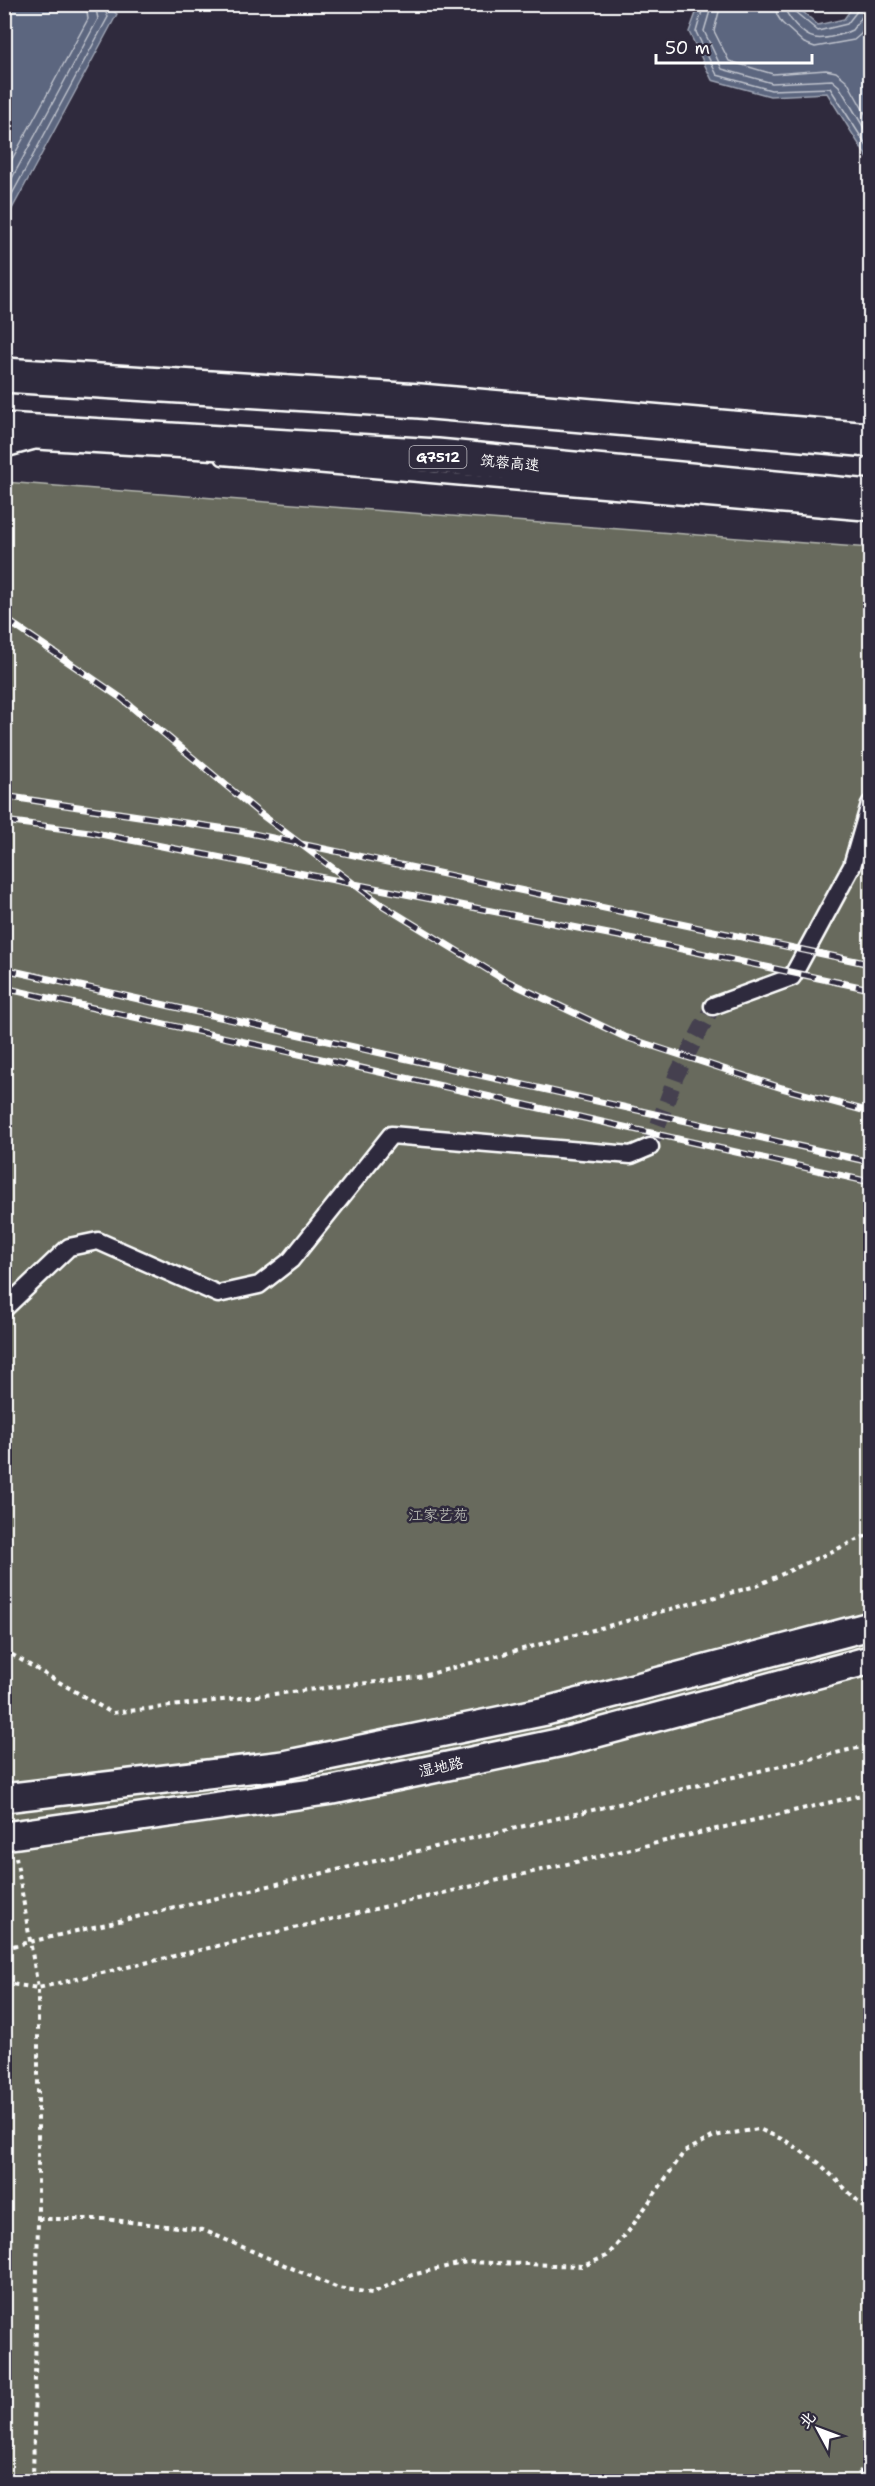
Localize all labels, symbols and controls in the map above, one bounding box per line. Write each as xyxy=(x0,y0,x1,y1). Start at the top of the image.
scale bar xyxy=(656,27,812,65)
text: 50 m xyxy=(665,36,710,60)
road number: G7512 xyxy=(410,446,466,468)
street label: 筑蓉高速 xyxy=(479,450,541,476)
park label: 江家艺苑 xyxy=(408,1505,468,1525)
street label: 湿地路 xyxy=(417,1753,465,1781)
north arrow xyxy=(788,2399,848,2459)
text: 北 xyxy=(794,2407,820,2432)

